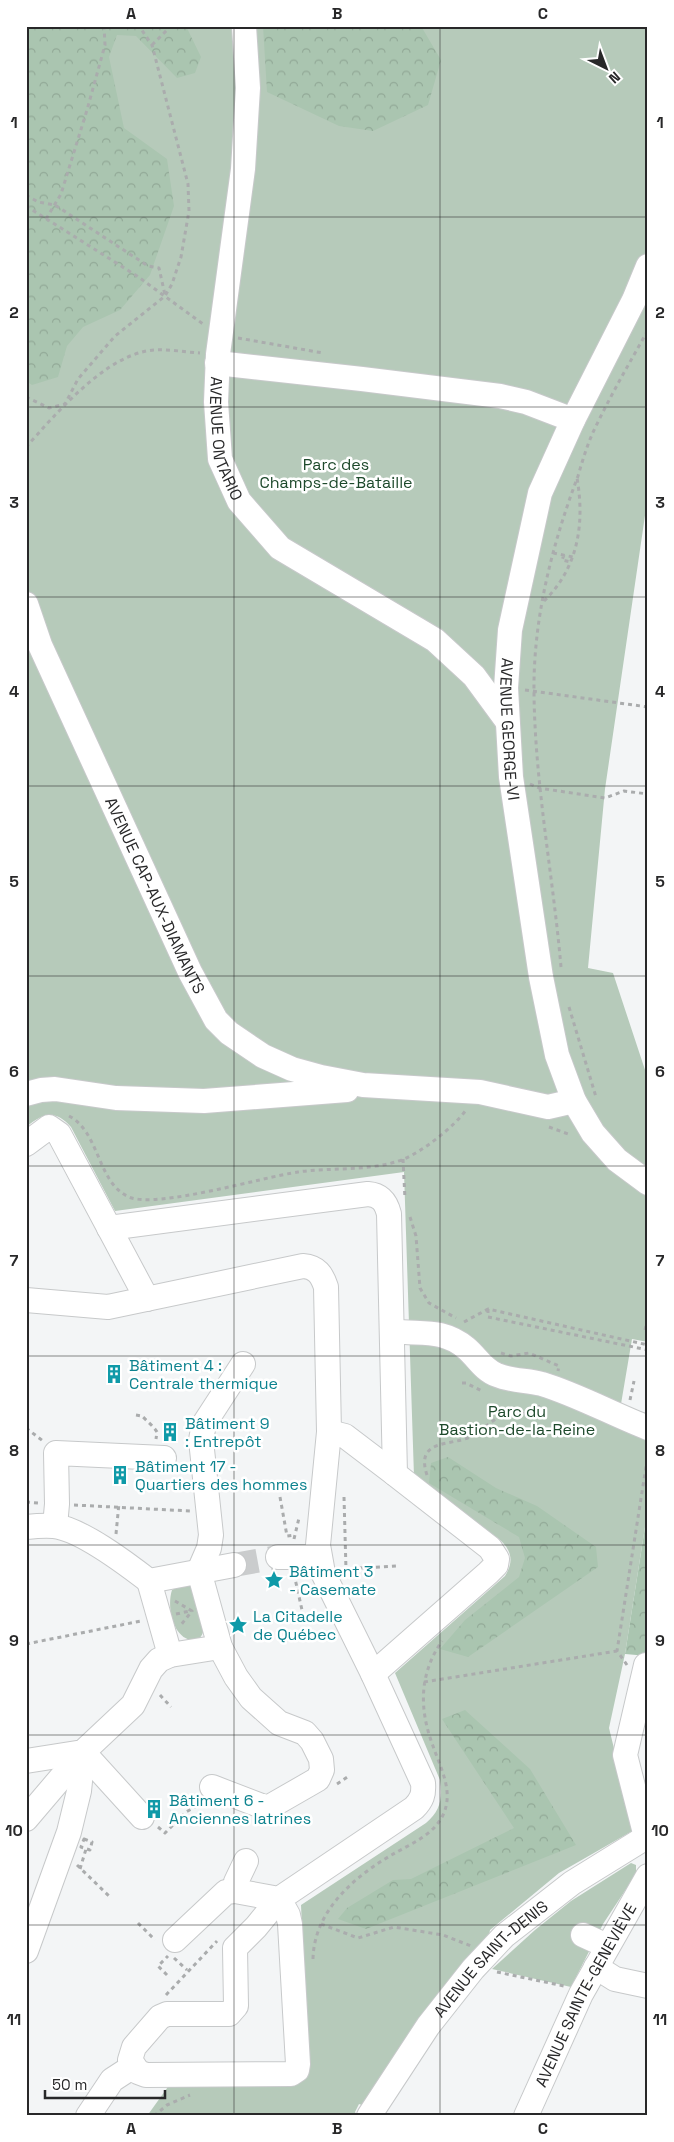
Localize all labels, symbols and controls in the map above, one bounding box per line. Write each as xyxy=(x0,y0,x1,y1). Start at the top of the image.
text: A xyxy=(126,3,136,24)
text: B xyxy=(332,3,342,24)
text: C xyxy=(538,3,548,24)
north arrow xyxy=(582,42,632,92)
text: N xyxy=(605,68,624,87)
text: 1 xyxy=(10,112,18,133)
text: 1 xyxy=(656,112,664,133)
text: 2 xyxy=(9,302,19,323)
text: 2 xyxy=(655,302,665,323)
street label: AVENUE ONTARIO xyxy=(205,376,247,504)
park label: Parc des Champs-de-Bataille xyxy=(259,454,413,493)
text: 3 xyxy=(9,492,19,513)
text: 3 xyxy=(655,492,665,513)
street label: AVENUE GEORGE-VI xyxy=(495,657,524,802)
text: 4 xyxy=(9,681,19,702)
text: 4 xyxy=(655,681,665,702)
street label: AVENUE CAP-AUX-DIAMANTS xyxy=(100,794,210,998)
text: 5 xyxy=(9,871,19,892)
text: 5 xyxy=(655,871,665,892)
text: 6 xyxy=(9,1061,19,1082)
text: 6 xyxy=(655,1061,665,1082)
text: 7 xyxy=(10,1250,19,1271)
text: 7 xyxy=(656,1250,665,1271)
place label: Bâtiment 4 : Centrale thermique xyxy=(129,1355,278,1394)
building icon: Bâtiment 4 : Centrale thermique xyxy=(103,1363,125,1385)
park label: Parc du Bastion-de-la-Reine xyxy=(439,1401,595,1440)
place label: Bâtiment 9 : Entrepôt xyxy=(185,1413,270,1452)
building icon: Bâtiment 9 : Entrepôt xyxy=(159,1421,181,1443)
text: 8 xyxy=(9,1440,19,1461)
text: 8 xyxy=(655,1440,665,1461)
place label: Bâtiment 17 - Quartiers des hommes xyxy=(135,1456,307,1495)
building icon: Bâtiment 17 - Quartiers des hommes xyxy=(109,1464,131,1486)
place label: Bâtiment 3 - Casemate xyxy=(289,1561,376,1600)
place icon: Bâtiment 3 - Casemate xyxy=(263,1569,285,1591)
place label: La Citadelle de Québec xyxy=(253,1606,343,1645)
place icon: La Citadelle de Québec xyxy=(227,1614,249,1636)
text: 9 xyxy=(9,1630,19,1651)
text: 9 xyxy=(655,1630,665,1651)
place label: Bâtiment 6 - Anciennes latrines xyxy=(169,1790,311,1829)
building icon: Bâtiment 6 - Anciennes latrines xyxy=(143,1798,165,1820)
text: 10 xyxy=(5,1820,23,1841)
text: 10 xyxy=(651,1820,669,1841)
street label: AVENUE SAINT-DENIS xyxy=(429,1896,552,2022)
street label: AVENUE SAINTE-GENEVIÈVE xyxy=(531,1900,641,2090)
text: 11 xyxy=(7,2009,21,2030)
text: 11 xyxy=(653,2009,667,2030)
scale bar xyxy=(45,2067,165,2099)
text: 50 m xyxy=(52,2075,87,2094)
text: A xyxy=(126,2118,136,2139)
text: B xyxy=(332,2118,342,2139)
text: C xyxy=(538,2118,548,2139)

